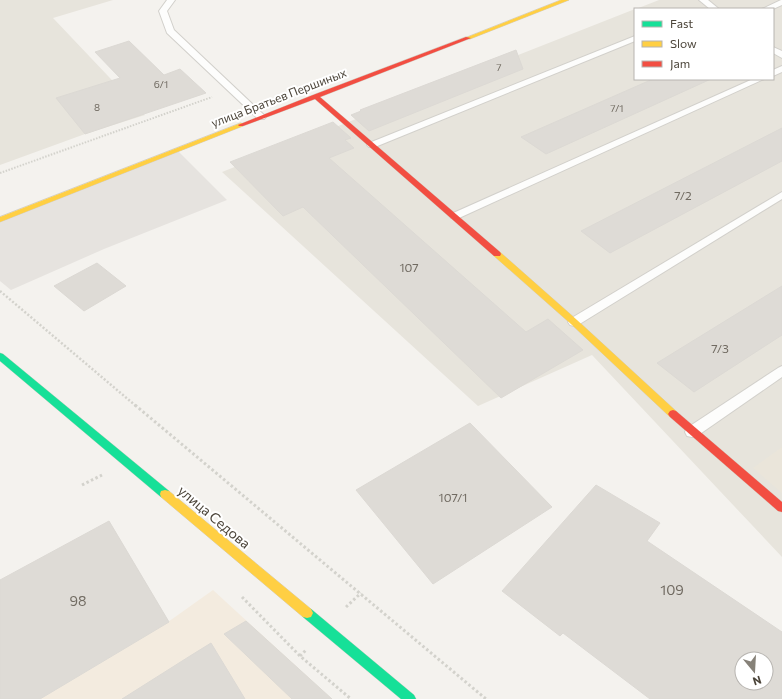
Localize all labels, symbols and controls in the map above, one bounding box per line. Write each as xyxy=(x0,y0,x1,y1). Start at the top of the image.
legend xyxy=(634,8,774,80)
text: Fast xyxy=(670,16,693,30)
text: Slow xyxy=(670,36,697,50)
text: Jam xyxy=(670,56,690,71)
house number: 7 xyxy=(496,61,502,73)
street label: улица Братьев Першиных xyxy=(209,65,349,129)
house number: 6/1 xyxy=(154,78,168,90)
house number: 8 xyxy=(94,101,100,113)
house number: 7/1 xyxy=(610,102,624,114)
house number: 7/2 xyxy=(674,188,692,202)
house number: 107 xyxy=(399,260,419,274)
house number: 7/3 xyxy=(711,341,729,355)
street label: улица Седова xyxy=(175,481,254,552)
house number: 107/1 xyxy=(439,490,467,504)
house number: 109 xyxy=(660,581,684,598)
house number: 98 xyxy=(70,592,87,609)
north arrow xyxy=(734,651,774,691)
text: N xyxy=(751,674,763,688)

